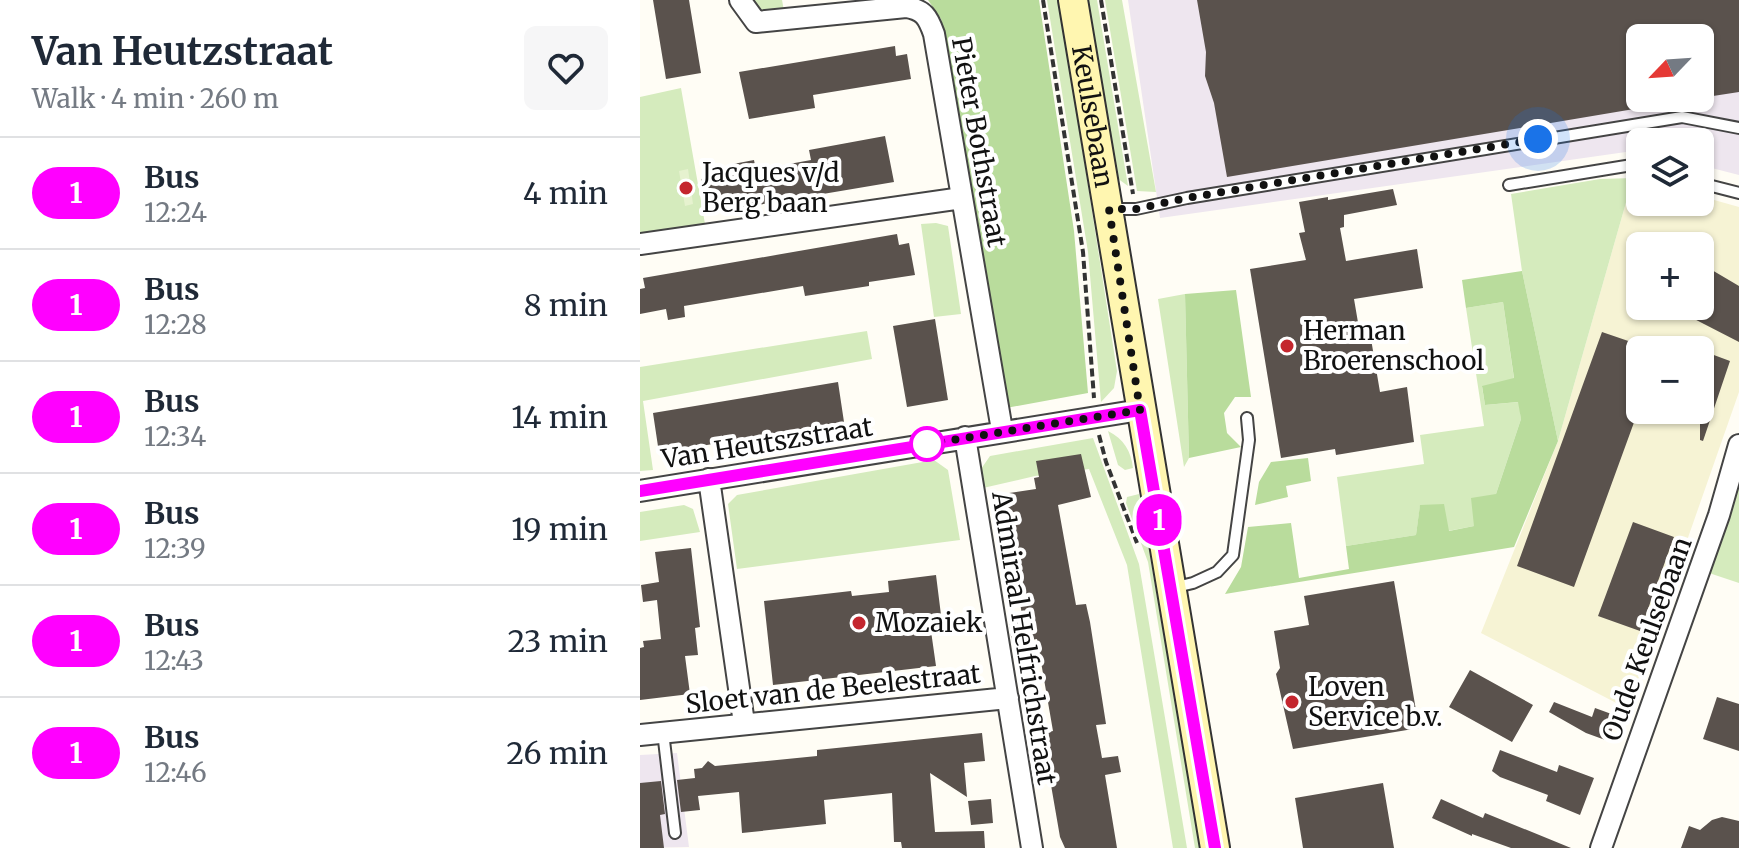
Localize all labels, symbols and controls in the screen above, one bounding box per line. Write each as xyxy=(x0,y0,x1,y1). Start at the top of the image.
north arrow xyxy=(1626,24,1714,112)
map controls xyxy=(1626,24,1714,424)
button: heart xyxy=(524,26,608,110)
text: Van Heutzstraat xyxy=(32,28,333,75)
street label: Pieter Bothstraat xyxy=(945,34,1014,249)
street label: Keulsebaan xyxy=(1065,43,1121,190)
text: Walk · 4 min · 260 m xyxy=(32,82,279,115)
your location xyxy=(1518,119,1558,159)
button: layers xyxy=(1626,128,1714,216)
place label: Jacques v/d Berg baan xyxy=(701,156,840,219)
text: Bus xyxy=(144,158,200,196)
text: 4 min xyxy=(523,174,608,212)
text: 1 xyxy=(70,175,82,211)
marker: Jacques v/d Berg baan xyxy=(677,179,695,197)
text: 12:24 xyxy=(144,196,207,229)
button: + xyxy=(1626,232,1714,320)
text: Bus xyxy=(144,270,200,308)
text: 8 min xyxy=(524,286,608,324)
text: 1 xyxy=(70,287,82,323)
text: 12:28 xyxy=(144,308,207,341)
place label: Herman Broerenschool xyxy=(1303,314,1484,377)
button: − xyxy=(1626,336,1714,424)
marker: Herman Broerenschool xyxy=(1278,337,1296,355)
text: Bus xyxy=(144,382,200,420)
text: 14 min xyxy=(511,398,608,436)
text: 1 xyxy=(70,399,82,435)
street label: Van Heutszstraat xyxy=(658,410,875,476)
text: 12:34 xyxy=(144,420,206,453)
unlabelled marker xyxy=(910,427,944,461)
street label: Admiraal Helfrichstraat xyxy=(985,488,1064,787)
text: Bus xyxy=(144,494,200,532)
line badge: 1 xyxy=(1133,494,1185,546)
text: 1 xyxy=(1153,502,1165,538)
text: 19 min xyxy=(511,510,608,548)
text: 1 xyxy=(70,511,82,547)
text: 12:39 xyxy=(144,532,206,565)
street label: Oude Keulsebaan xyxy=(1594,532,1699,745)
text: Bus xyxy=(144,606,200,644)
place label: Mozaiek xyxy=(875,606,983,639)
marker: Mozaiek xyxy=(850,614,868,632)
text: 23 min xyxy=(508,622,608,660)
text: 1 xyxy=(70,623,82,659)
text: 12:43 xyxy=(144,644,204,677)
street label: Sloet van de Beelestraat xyxy=(684,657,982,720)
place label: Loven Service b.v. xyxy=(1308,670,1443,733)
marker: Loven Service b.v. xyxy=(1283,693,1301,711)
text: Bus xyxy=(144,718,200,756)
text: 26 min xyxy=(506,734,608,772)
text: 1 xyxy=(70,735,82,771)
text: 12:46 xyxy=(144,756,207,789)

